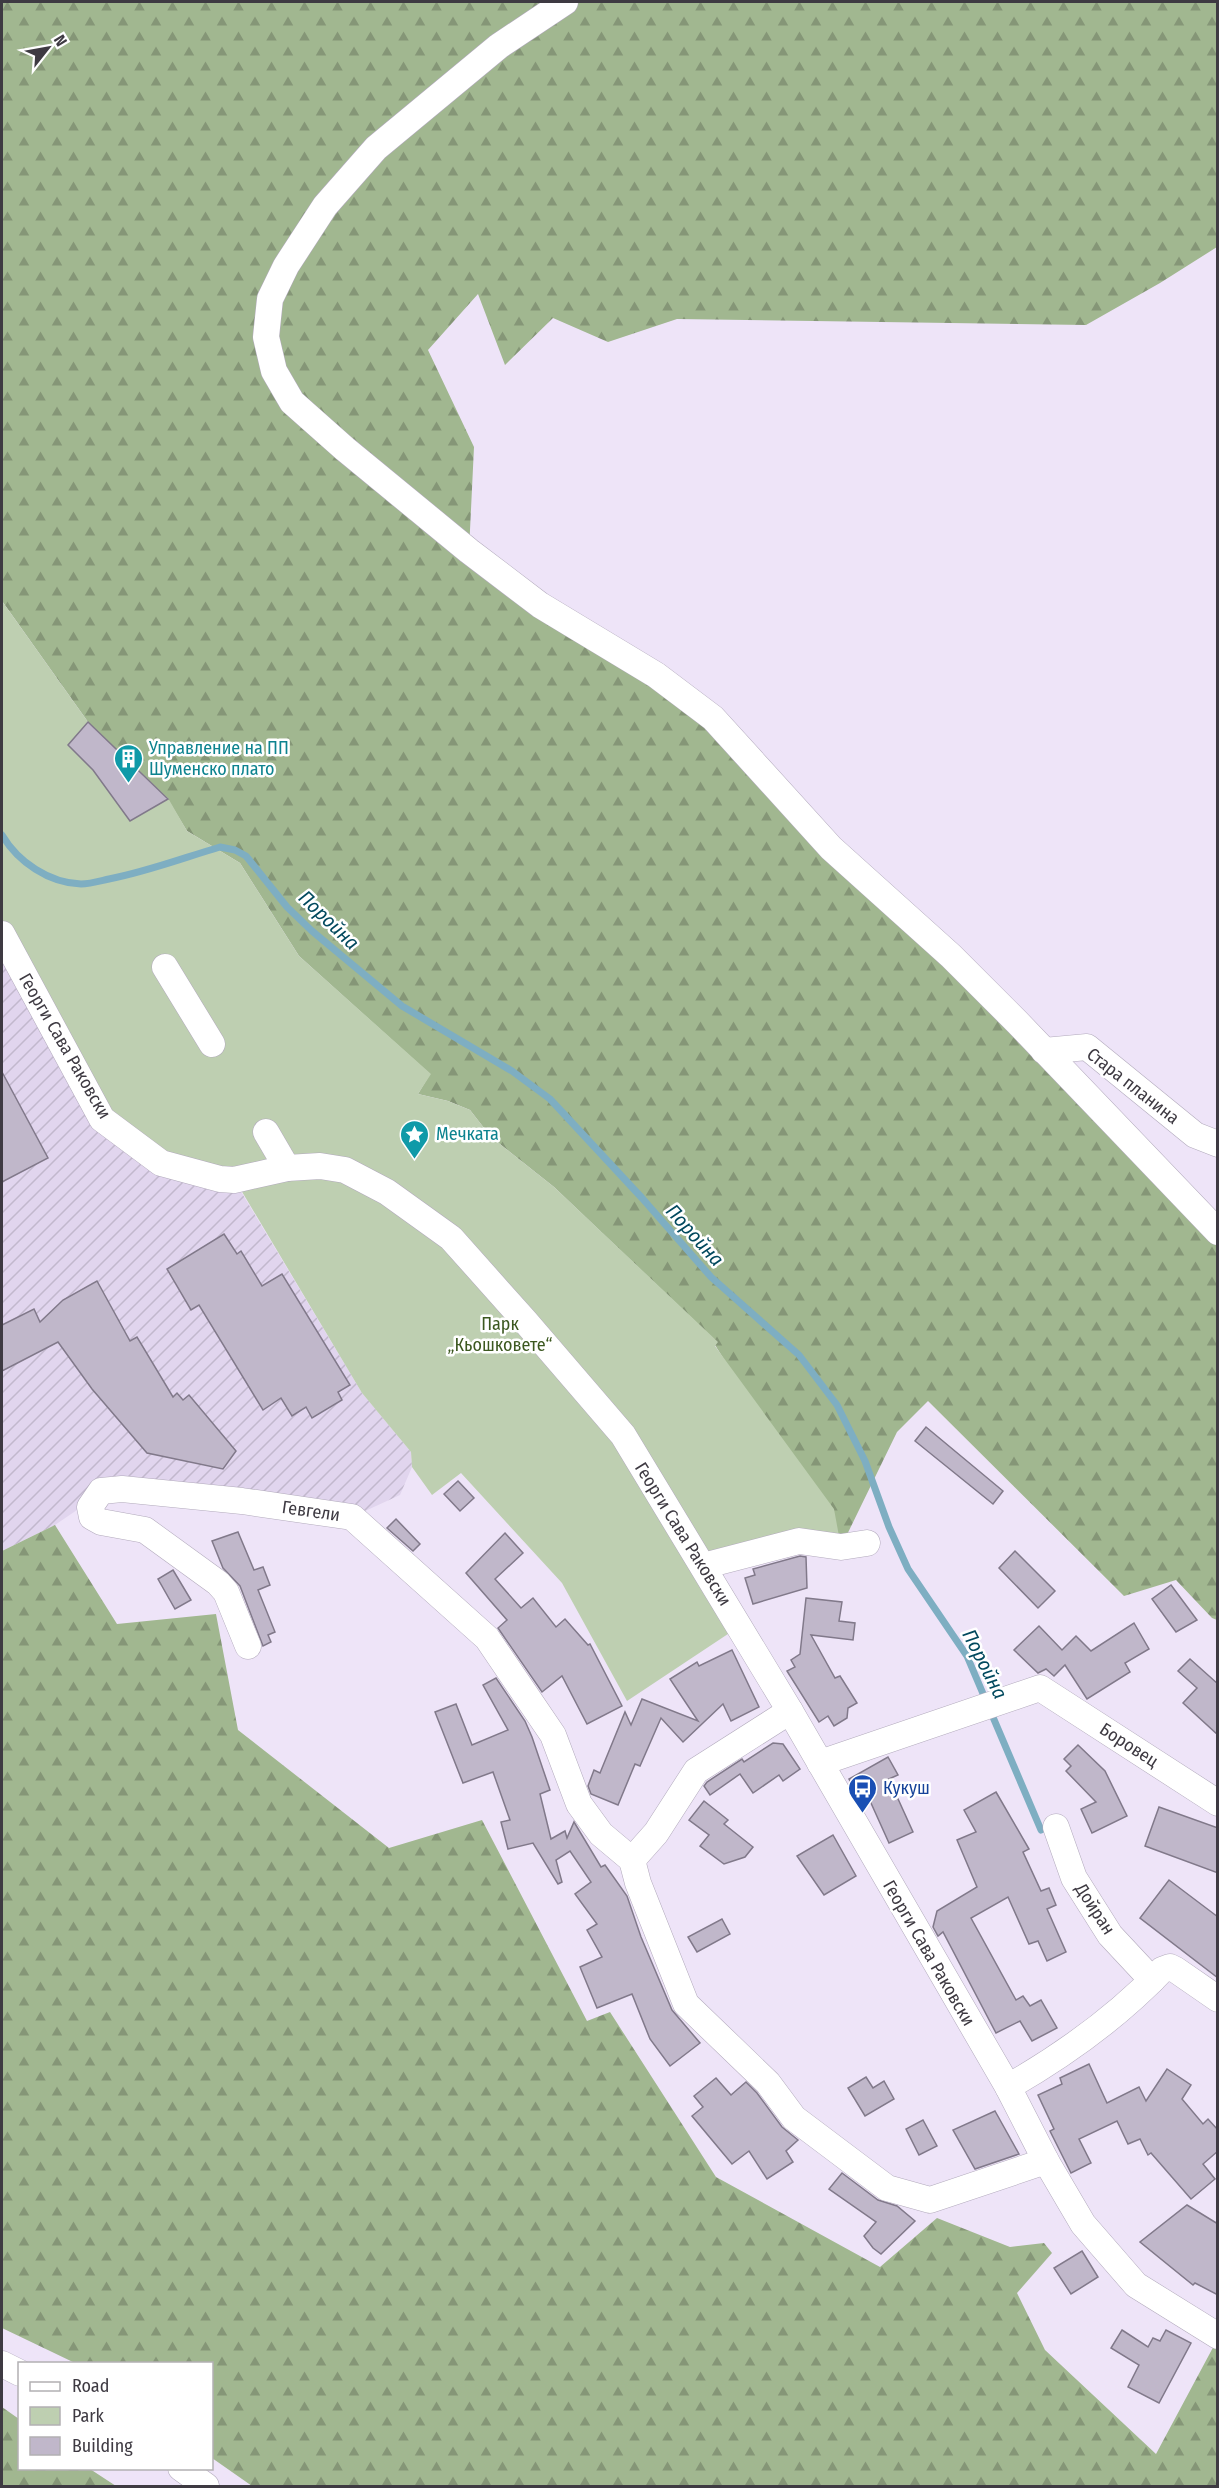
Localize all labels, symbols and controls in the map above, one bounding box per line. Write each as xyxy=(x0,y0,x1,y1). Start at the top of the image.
north arrow xyxy=(18,18,78,78)
text: N xyxy=(50,32,71,50)
place label: Управление на ПП Шуменско плато xyxy=(148,737,289,780)
building icon: Управление на ПП Шуменско плато xyxy=(112,742,144,784)
water label: Поройна xyxy=(294,885,364,955)
street label: Георги Сава Раковски xyxy=(14,969,116,1123)
street label: Стара планина xyxy=(1082,1043,1184,1129)
place icon: Мечката xyxy=(399,1118,431,1160)
place label: Мечката xyxy=(436,1123,499,1145)
water label: Поройна xyxy=(661,1199,729,1271)
park label: Парк „Кьошковете“ xyxy=(448,1313,553,1356)
street label: Георги Сава Раковски xyxy=(630,1458,736,1610)
street label: Гевгели xyxy=(280,1496,342,1526)
water label: Поройна xyxy=(957,1625,1013,1703)
street label: Боровец xyxy=(1096,1718,1163,1772)
bus stop icon: Кукуш xyxy=(846,1772,878,1814)
place label: Кукуш xyxy=(883,1777,930,1799)
street label: Георги Сава Раковски xyxy=(878,1876,980,2030)
street label: Дойран xyxy=(1070,1878,1120,1939)
legend xyxy=(18,2362,213,2470)
text: Road xyxy=(72,2375,109,2397)
text: Park xyxy=(72,2405,105,2427)
text: Building xyxy=(72,2435,133,2457)

